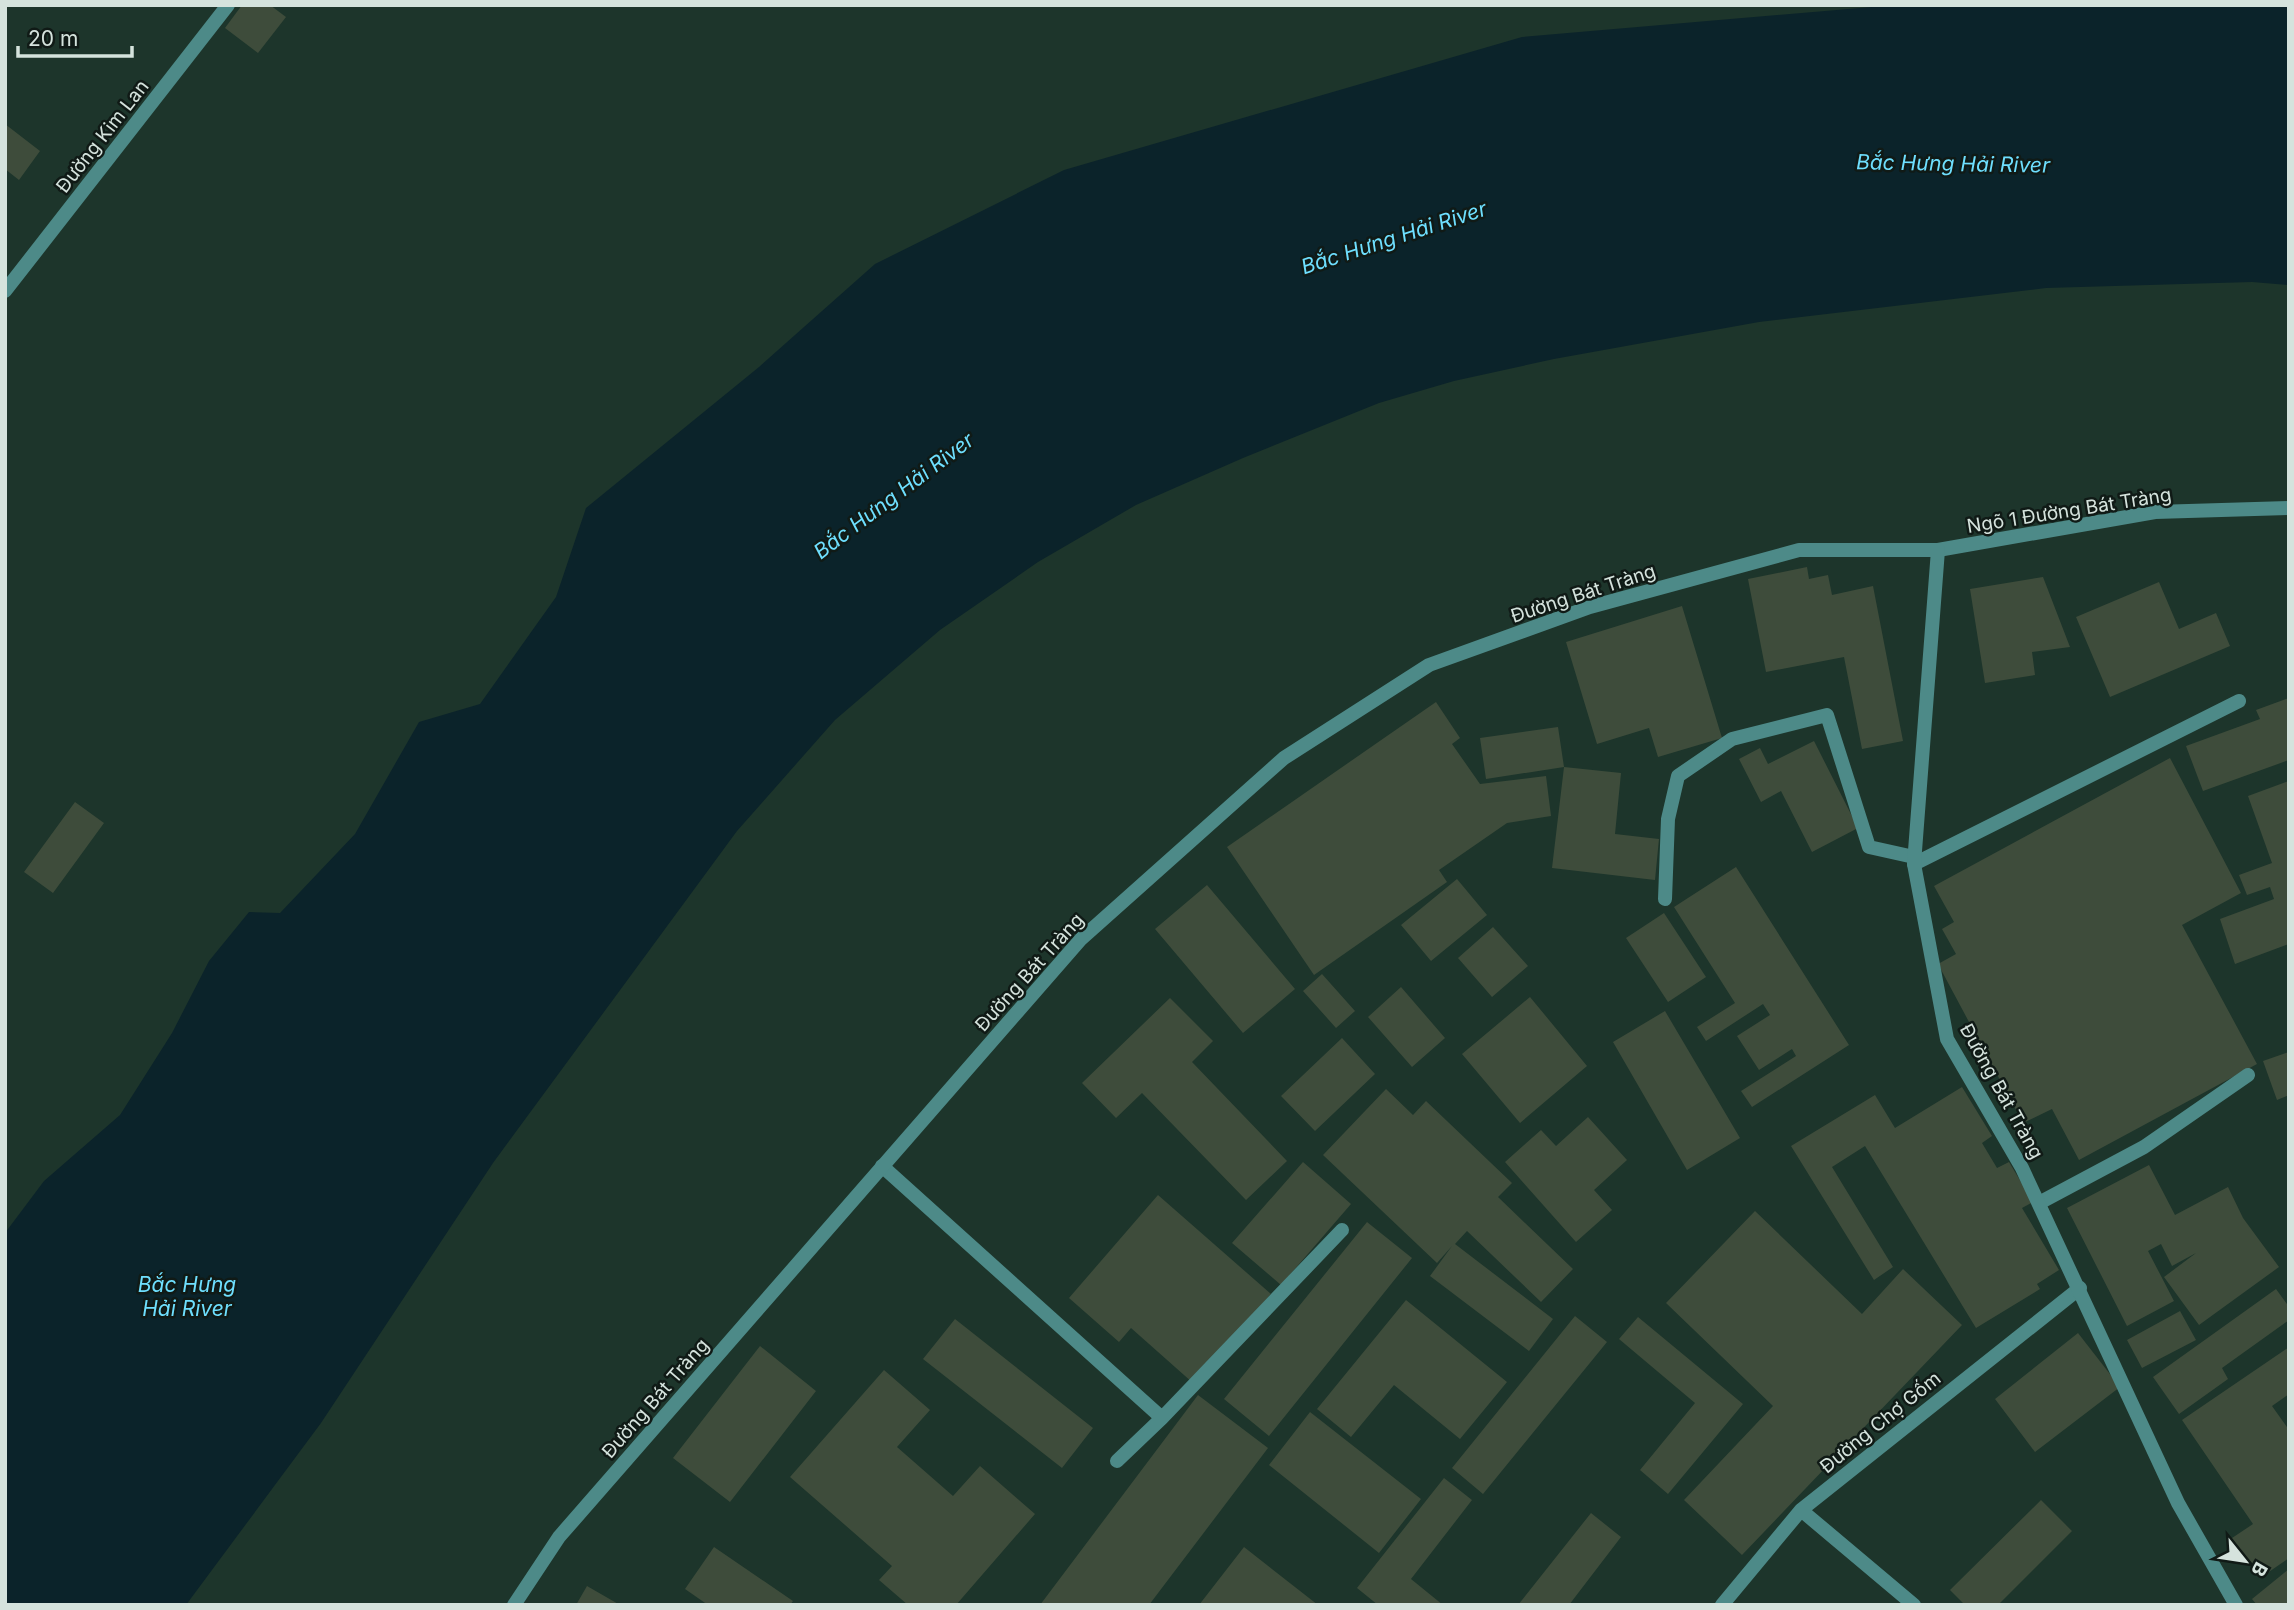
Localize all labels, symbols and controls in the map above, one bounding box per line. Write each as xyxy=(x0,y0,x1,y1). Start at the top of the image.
scale bar xyxy=(18,14,131,58)
text: 20 m xyxy=(28,26,78,51)
street label: Đường Kim Lan xyxy=(51,75,154,197)
water label: Bắc Hưng Hải River xyxy=(1856,149,2051,178)
water label: Bắc Hưng Hải River xyxy=(1298,195,1491,279)
water label: Bắc Hưng Hải River xyxy=(809,427,980,564)
street label: Ngõ 1 Đường Bát Tràng xyxy=(1965,483,2173,538)
street label: Đường Bát Tràng xyxy=(1508,559,1658,628)
street label: Đường Bát Tràng xyxy=(970,909,1088,1036)
street label: Đường Bát Tràng xyxy=(1955,1020,2048,1163)
water label: Bắc Hưng Hải River xyxy=(138,1272,236,1321)
street label: Đường Bát Tràng xyxy=(597,1334,714,1463)
street label: Đường Chợ Gốm xyxy=(1815,1367,1945,1478)
north arrow xyxy=(2210,1526,2280,1596)
text: B xyxy=(2246,1558,2272,1580)

